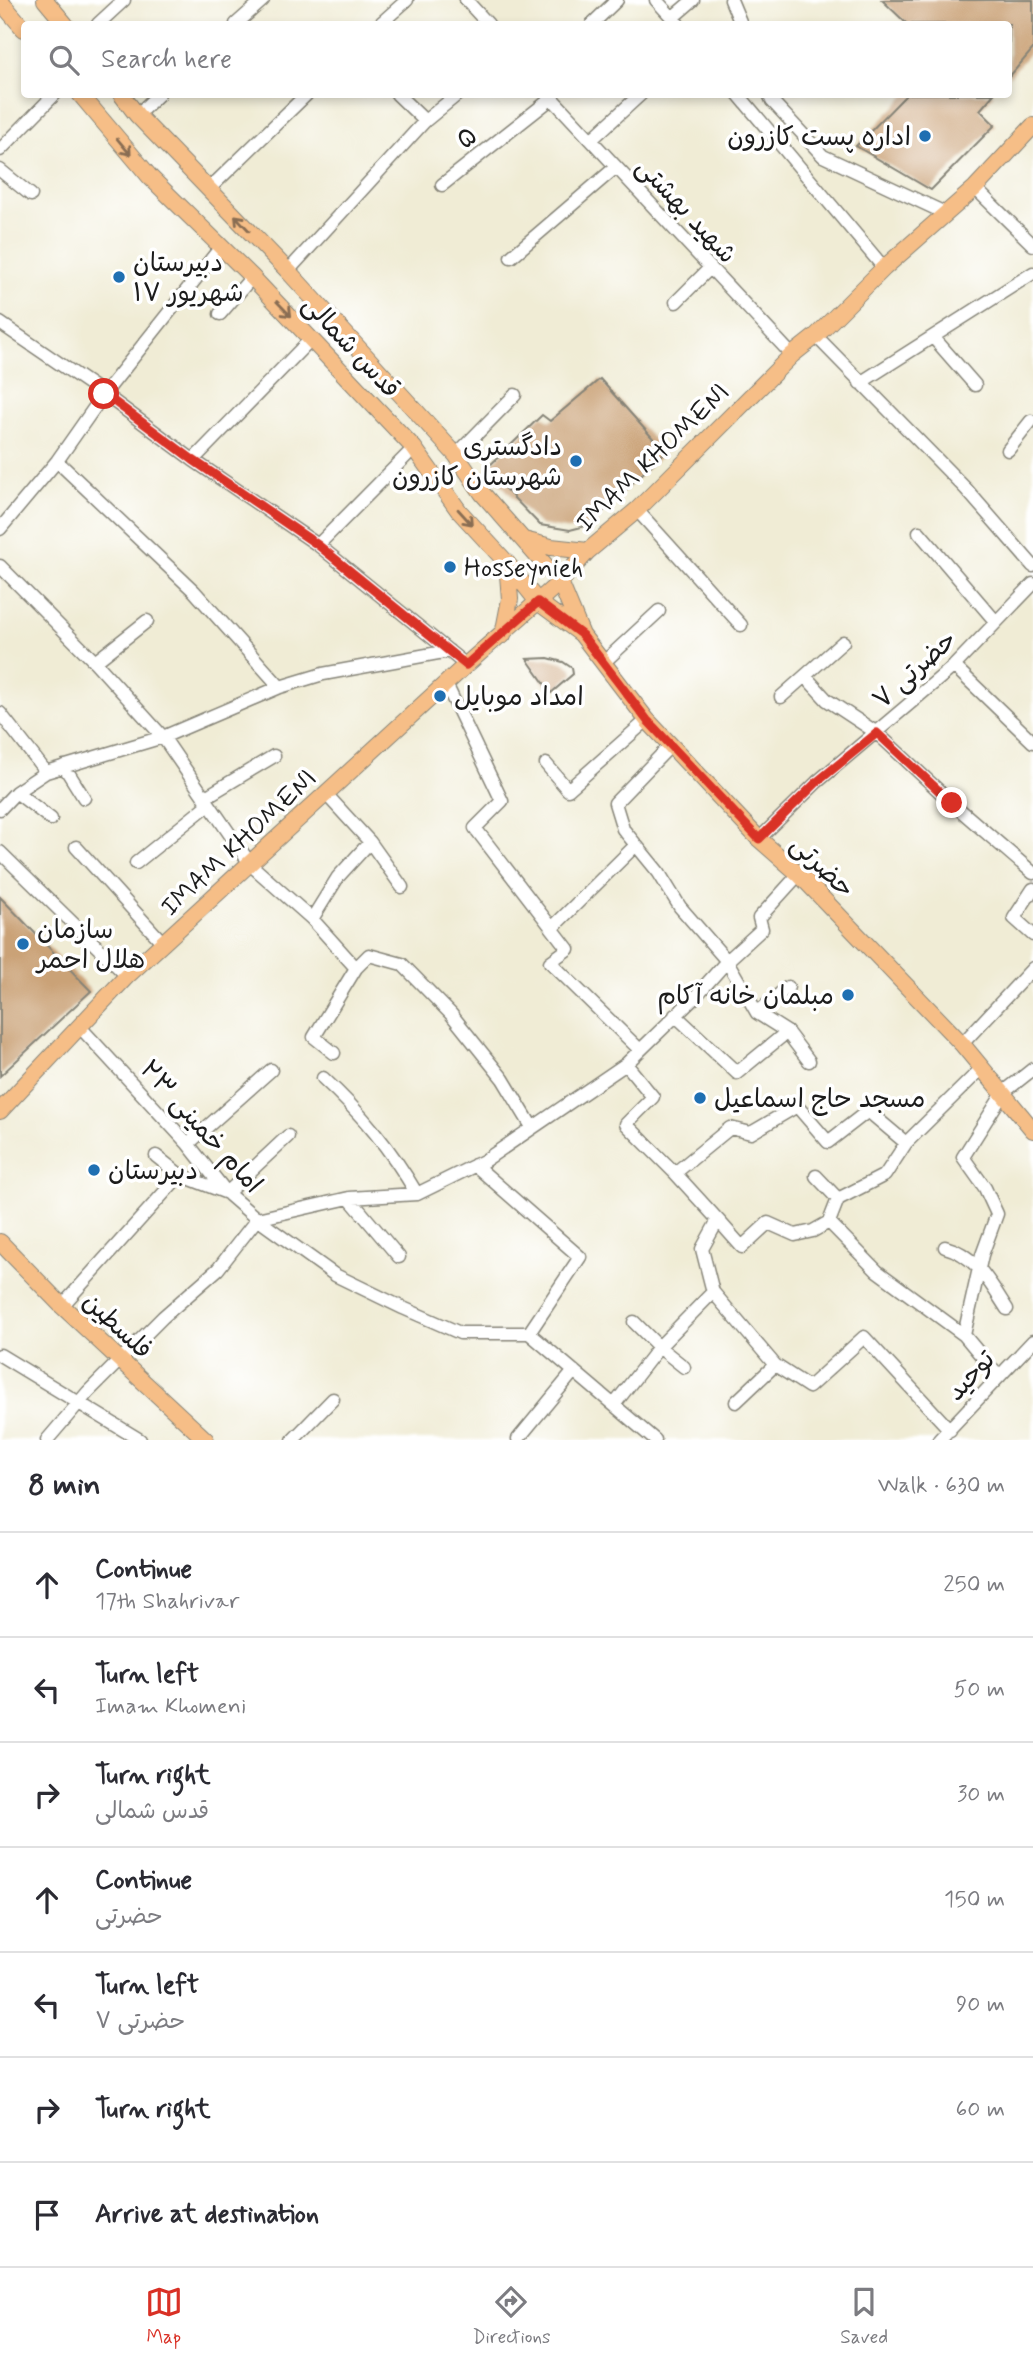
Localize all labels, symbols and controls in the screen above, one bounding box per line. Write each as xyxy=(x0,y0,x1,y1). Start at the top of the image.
search box xyxy=(21,21,1012,98)
icon: search xyxy=(45,41,83,79)
text: Search here xyxy=(101,43,232,77)
street label: ۵ xyxy=(450,120,485,158)
place label: اداره پست کازرون xyxy=(727,121,911,155)
marker: اداره پست کازرون xyxy=(917,128,933,144)
one-way arrow xyxy=(116,137,132,155)
street label: شهید بهشتی xyxy=(628,151,743,272)
one-way arrow xyxy=(233,215,250,232)
place label: دبیرستان ۱۷ شهریور xyxy=(133,247,244,311)
marker: دبیرستان ۱۷ شهریور xyxy=(111,269,127,285)
street label: قدس شمالی xyxy=(294,289,407,406)
one-way arrow xyxy=(275,300,292,317)
street label: IMAM KHOMENI xyxy=(569,376,738,541)
route start xyxy=(88,378,119,409)
place label: دادگستری شهرستان کازرون xyxy=(392,431,562,495)
marker: دادگستری شهرستان کازرون xyxy=(568,453,584,469)
one-way arrow xyxy=(457,508,473,526)
place label: Hosseynieh xyxy=(464,552,583,586)
marker: Hosseynieh xyxy=(442,559,458,575)
street label: حضرتی ۷ xyxy=(866,624,965,717)
place label: امداد موبایل xyxy=(454,681,584,715)
marker: امداد موبایل xyxy=(432,688,448,704)
street label: IMAM KHOMENI xyxy=(154,762,325,924)
route end xyxy=(936,787,967,818)
street label: حضرتی xyxy=(782,829,861,906)
place label: سازمان هلال احمر xyxy=(35,914,145,978)
marker: سازمان هلال احمر xyxy=(15,936,31,952)
place label: مبلمان خانه آکام xyxy=(657,980,834,1015)
marker: مبلمان خانه آکام xyxy=(840,987,856,1003)
street label: امام خمینی ۲۳ xyxy=(131,1053,269,1202)
place label: مسجد حاج اسماعیل xyxy=(714,1083,925,1117)
marker: مسجد حاج اسماعیل xyxy=(692,1090,708,1106)
place label: دبیرستان xyxy=(108,1155,198,1189)
marker: دبیرستان xyxy=(86,1162,102,1178)
street label: فلسطین xyxy=(74,1286,159,1367)
street label: توحید xyxy=(939,1343,1004,1409)
text: 8 min xyxy=(28,1466,101,1505)
text: Walk · 630 m xyxy=(878,1471,1005,1501)
text: Continue xyxy=(95,1553,192,1587)
icon: ahead xyxy=(28,1566,66,1604)
text: 250 m xyxy=(943,1570,1005,1600)
text: 17th Shahrivar xyxy=(95,1587,240,1617)
text: Turn left xyxy=(95,1658,199,1692)
icon: left xyxy=(28,1671,66,1709)
text: 50 m xyxy=(954,1675,1005,1705)
text: Imam Khomeni xyxy=(95,1692,246,1722)
text: Turn right xyxy=(95,1759,211,1793)
icon: right xyxy=(28,1776,66,1814)
text: 30 m xyxy=(957,1780,1005,1810)
text: قدس شمالی xyxy=(95,1797,209,1827)
text: Continue xyxy=(95,1864,192,1898)
icon: ahead xyxy=(28,1881,66,1919)
text: 150 m xyxy=(944,1885,1005,1915)
text: حضرتی xyxy=(95,1902,163,1932)
text: Turn left xyxy=(95,1969,199,2003)
icon: left xyxy=(28,1986,66,2024)
text: 90 m xyxy=(956,1990,1005,2020)
text: حضرتی ۷ xyxy=(95,2007,185,2037)
icon: right xyxy=(28,2091,66,2129)
text: Turn right xyxy=(95,2093,211,2127)
text: 60 m xyxy=(956,2095,1005,2125)
icon: arrive xyxy=(28,2196,66,2234)
text: Arrive at destination xyxy=(95,2198,319,2232)
tab: Map xyxy=(145,2283,183,2350)
tab: Directions xyxy=(472,2283,551,2350)
tab: Saved xyxy=(840,2283,888,2350)

